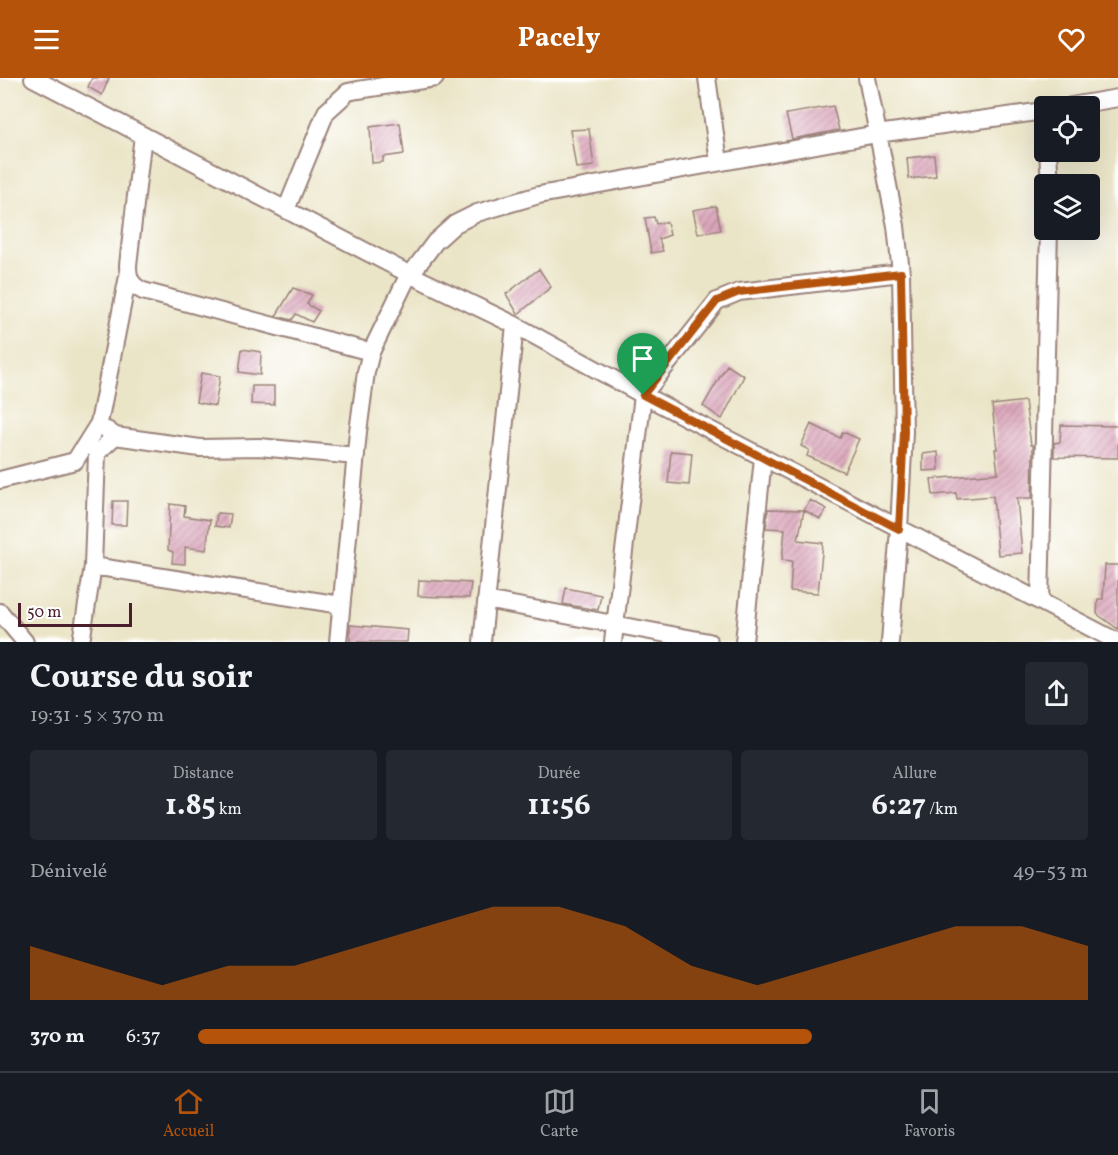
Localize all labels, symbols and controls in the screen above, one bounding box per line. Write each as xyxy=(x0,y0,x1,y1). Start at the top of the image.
text: Pacely xyxy=(518,20,600,58)
icon: menu xyxy=(30,23,63,56)
icon: heart xyxy=(1055,23,1088,56)
map controls xyxy=(1034,96,1100,240)
button: locate xyxy=(1034,96,1100,162)
button: layers xyxy=(1034,174,1100,240)
pin xyxy=(617,333,668,395)
icon: arrive xyxy=(626,342,659,375)
scale bar xyxy=(18,600,132,628)
text: 50 m xyxy=(27,602,61,624)
text: Course du soir xyxy=(30,656,253,702)
button: share xyxy=(1025,662,1088,725)
text: 19:31 · 5 × 370 m xyxy=(30,702,164,730)
text: Distance xyxy=(173,763,234,785)
text: Durée xyxy=(538,763,580,785)
text: Allure xyxy=(893,763,937,785)
text: 1.85 xyxy=(165,785,216,827)
text: 11:56 xyxy=(527,785,591,827)
text: 6:27 xyxy=(871,785,926,827)
text: km xyxy=(216,799,242,821)
text: /km xyxy=(926,799,958,821)
text: Dénivelé xyxy=(30,858,107,886)
text: 49–53 m xyxy=(1013,858,1088,886)
text: 370 m xyxy=(30,1023,85,1051)
text: 6:37 xyxy=(126,1023,161,1051)
tab: Accueil xyxy=(163,1085,214,1143)
tab: Carte xyxy=(540,1085,578,1143)
tab: Favoris xyxy=(904,1085,955,1143)

